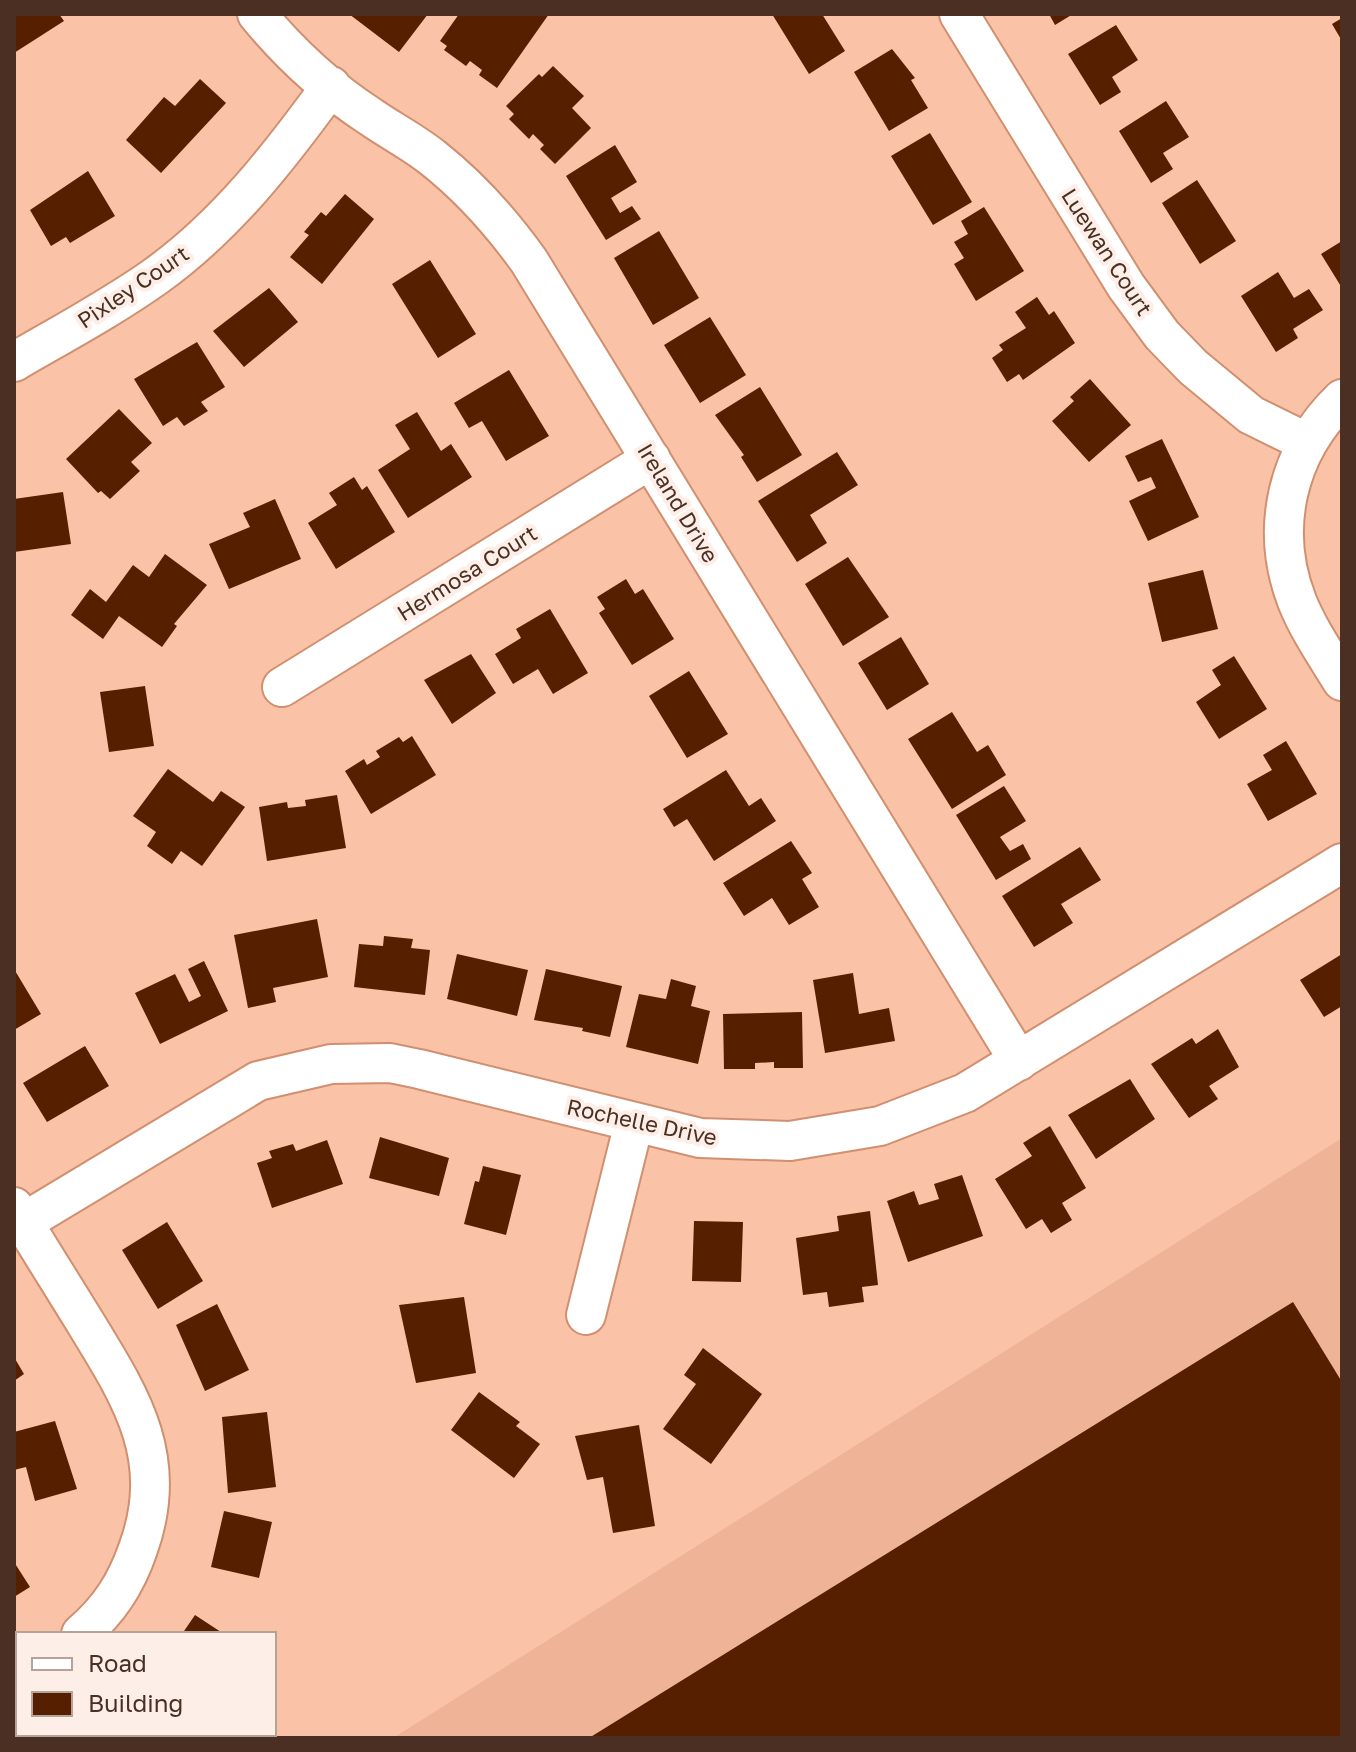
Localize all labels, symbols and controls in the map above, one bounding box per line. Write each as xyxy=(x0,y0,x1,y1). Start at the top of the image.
street label: Luewan Court xyxy=(1056,183,1159,320)
street label: Pixley Court xyxy=(72,239,194,334)
street label: Ireland Drive xyxy=(632,438,725,567)
street label: Hermosa Court xyxy=(392,519,542,626)
street label: Rochelle Drive xyxy=(565,1092,720,1151)
legend xyxy=(16,1632,276,1736)
text: Road xyxy=(88,1648,147,1677)
text: Building xyxy=(88,1688,183,1717)

